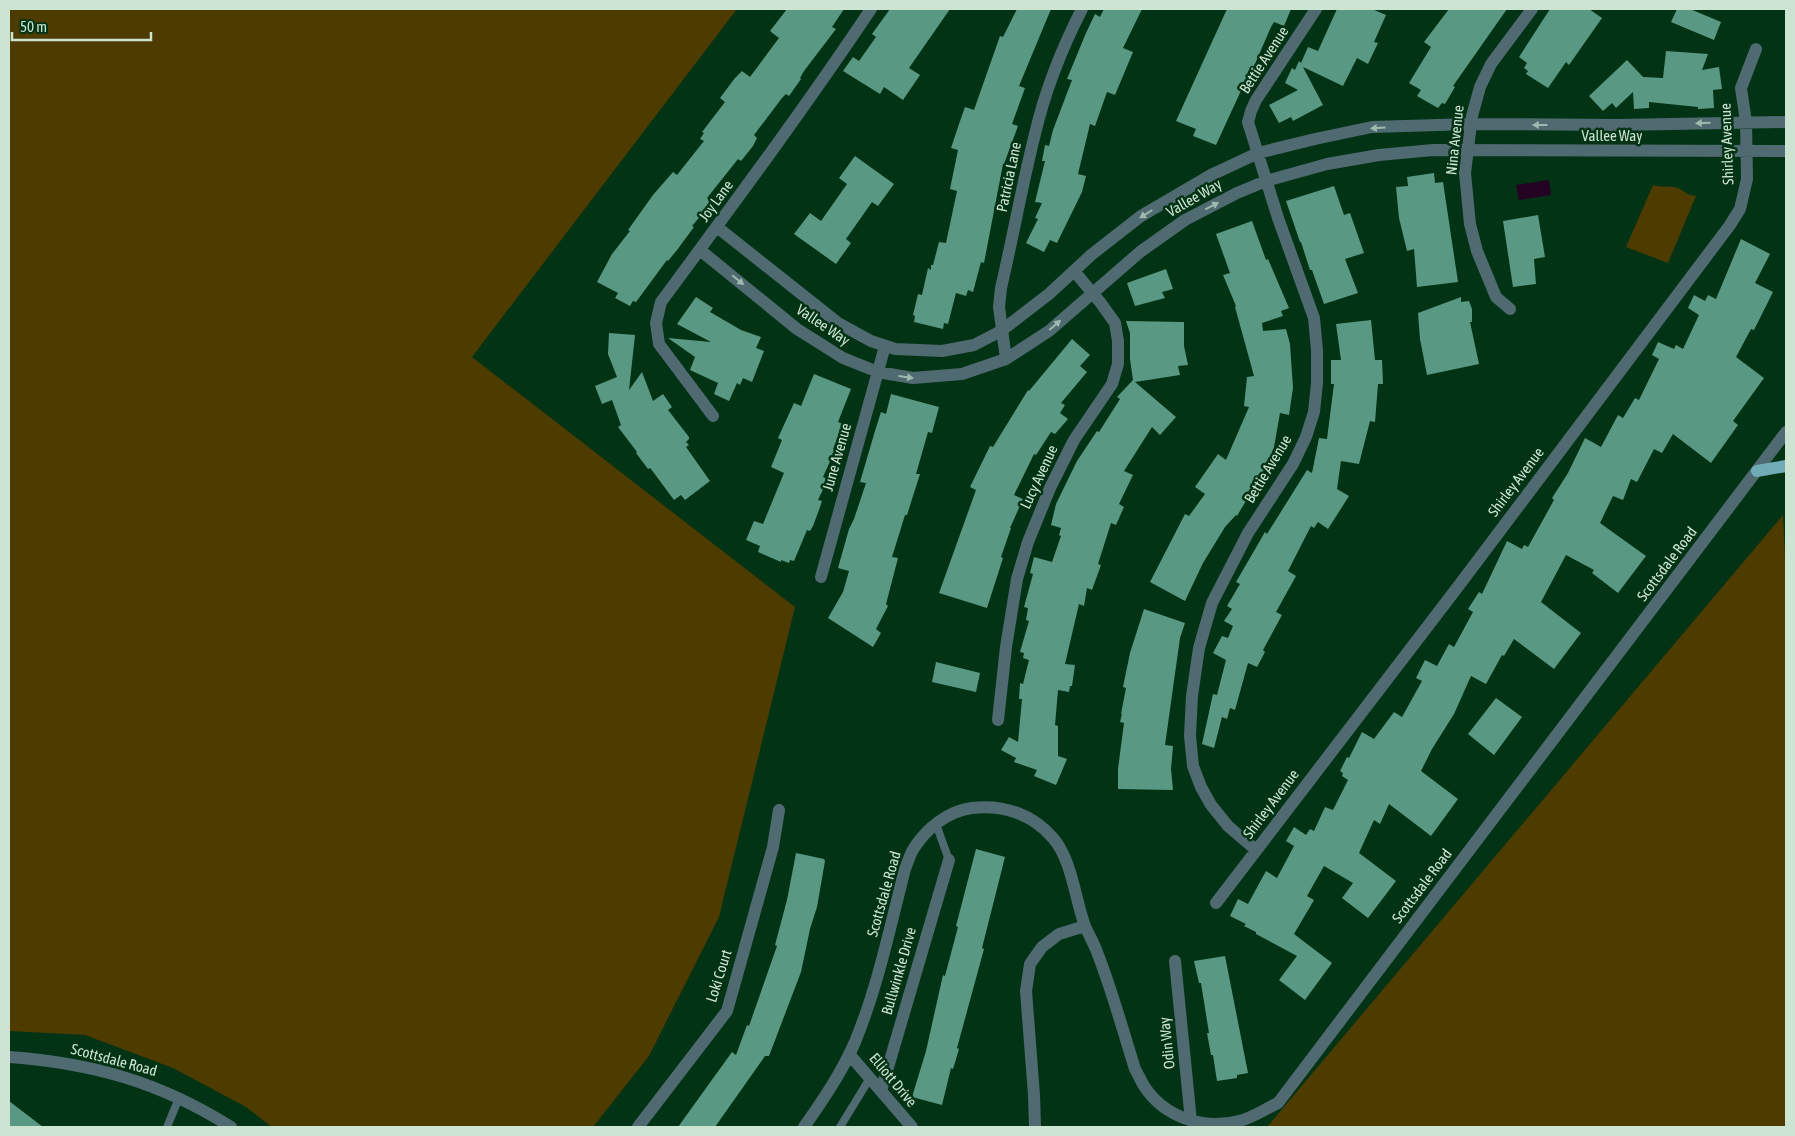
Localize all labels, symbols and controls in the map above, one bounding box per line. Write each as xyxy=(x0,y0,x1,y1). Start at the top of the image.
scale bar xyxy=(12,10,151,42)
text: 50 m xyxy=(20,18,47,35)
street label: Bettie Avenue xyxy=(1236,23,1292,96)
street label: Shirley Avenue xyxy=(1717,103,1736,185)
street label: Nina Avenue xyxy=(1442,104,1467,176)
one-way arrow xyxy=(1694,119,1710,127)
one-way arrow xyxy=(1532,120,1548,128)
one-way arrow xyxy=(1369,124,1385,132)
street label: Vallee Way xyxy=(1582,127,1642,144)
street label: Patricia Lane xyxy=(993,140,1024,213)
street label: Vallee Way xyxy=(1163,175,1224,220)
street label: Joy Lane xyxy=(695,177,736,225)
one-way arrow xyxy=(1204,202,1219,210)
one-way arrow xyxy=(1139,209,1153,218)
one-way arrow xyxy=(731,275,744,286)
street label: Vallee Way xyxy=(793,301,853,349)
one-way arrow xyxy=(1049,320,1062,331)
one-way arrow xyxy=(898,373,914,381)
street label: June Avenue xyxy=(819,421,854,493)
street label: Bettie Avenue xyxy=(1241,431,1295,506)
street label: Lucy Avenue xyxy=(1016,442,1061,511)
street label: Shirley Avenue xyxy=(1484,444,1547,519)
street label: Scottsdale Road xyxy=(1633,523,1700,604)
street label: Shirley Avenue xyxy=(1239,766,1302,841)
street label: Scottsdale Road xyxy=(1388,845,1455,926)
street label: Scottsdale Road xyxy=(863,849,904,939)
street label: Bullwinkle Drive xyxy=(878,925,919,1017)
street label: Loki Court xyxy=(702,947,735,1004)
street label: Odin Way xyxy=(1155,1016,1178,1070)
street label: Scottsdale Road xyxy=(69,1040,159,1079)
street label: Elliott Drive xyxy=(866,1049,921,1110)

